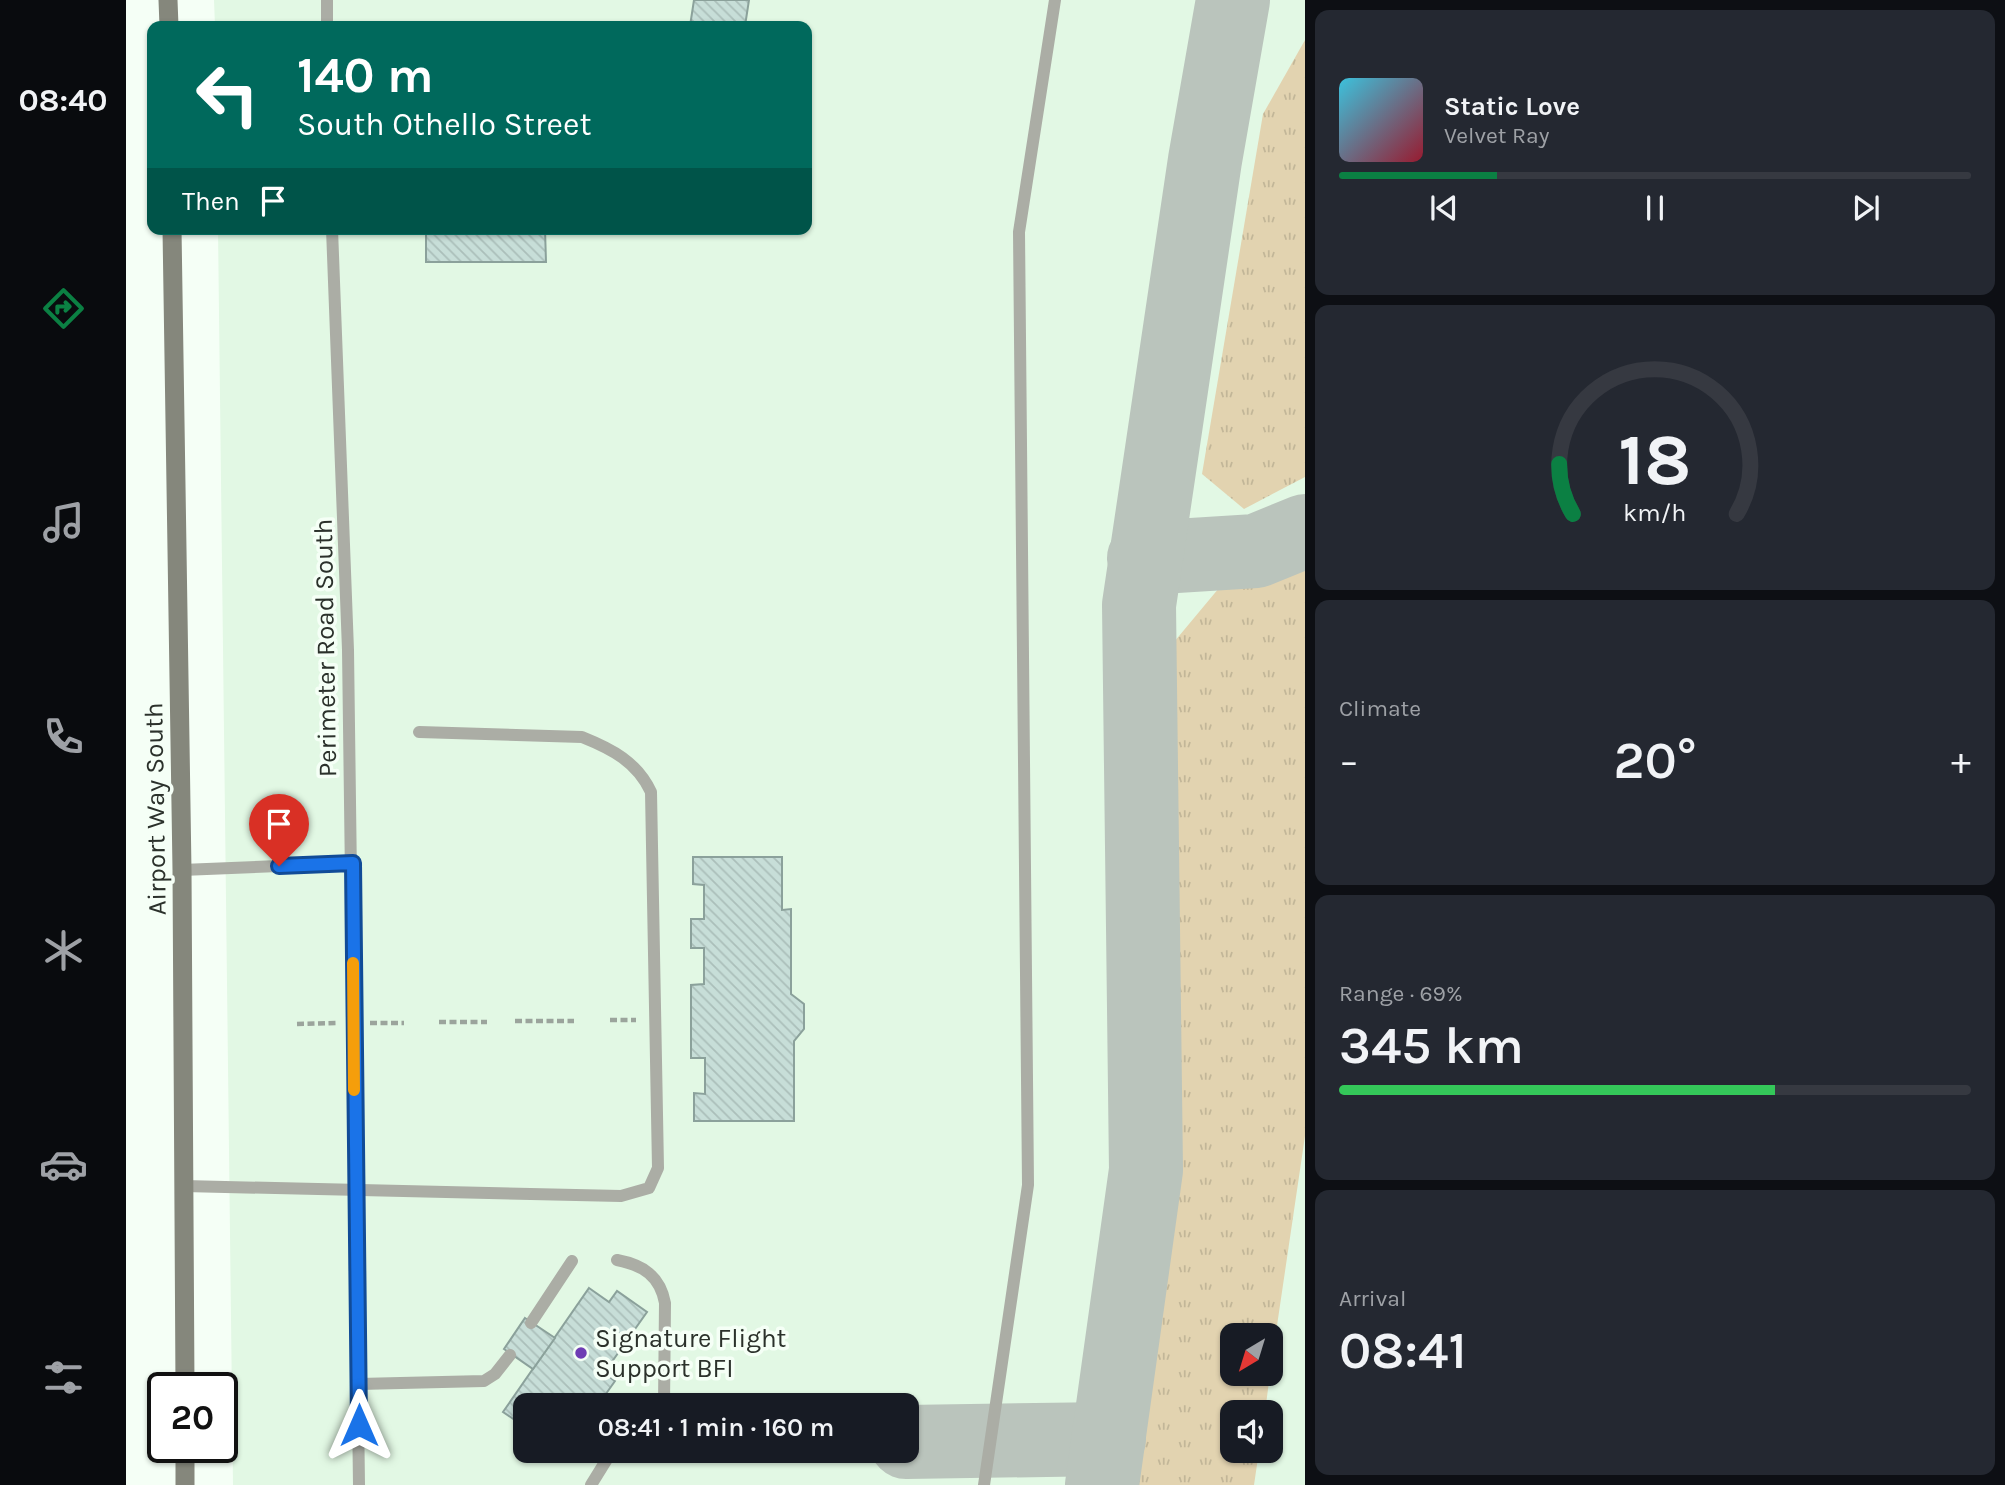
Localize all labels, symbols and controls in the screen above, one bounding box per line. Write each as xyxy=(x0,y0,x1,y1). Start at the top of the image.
text: 140 m xyxy=(297,47,434,104)
icon: left xyxy=(182,49,273,140)
text: 08:40 xyxy=(19,82,107,119)
text: Static Love xyxy=(1444,91,1580,122)
text: South Othello Street xyxy=(297,106,591,143)
text: Velvet Ray xyxy=(1444,122,1549,149)
icon: arrive xyxy=(254,182,292,220)
text: Then xyxy=(182,186,240,217)
icon: previous xyxy=(1425,189,1463,227)
icon: pause xyxy=(1636,189,1674,227)
icon: next xyxy=(1847,189,1885,227)
icon: directions xyxy=(39,284,88,333)
text: 18 xyxy=(1618,417,1692,502)
text: km/h xyxy=(1623,497,1687,526)
icon: music xyxy=(39,498,88,547)
street label: Perimeter Road South xyxy=(308,519,343,777)
text: Climate xyxy=(1339,695,1421,722)
street label: Airport Way South xyxy=(138,702,173,916)
icon: phone xyxy=(39,712,88,761)
text: 20° xyxy=(1614,730,1696,791)
text: − xyxy=(1339,739,1359,784)
text: + xyxy=(1951,739,1971,784)
pin xyxy=(249,794,309,866)
icon: arrive xyxy=(260,805,298,843)
icon: climate xyxy=(39,926,88,975)
text: Range · 69% xyxy=(1339,980,1463,1007)
text: 345 km xyxy=(1339,1015,1524,1076)
icon: car xyxy=(39,1140,88,1189)
text: Arrival xyxy=(1339,1285,1406,1312)
text: 08:41 xyxy=(1339,1320,1467,1381)
place label: Signature Flight Support BFI xyxy=(595,1323,787,1384)
north arrow xyxy=(1220,1323,1283,1386)
map controls xyxy=(1220,1323,1283,1463)
marker: Signature Flight Support BFI xyxy=(573,1345,589,1361)
icon: filters xyxy=(39,1353,88,1402)
speed limit sign: 20 xyxy=(147,1372,238,1463)
position arrow xyxy=(322,1388,396,1462)
button: sound xyxy=(1220,1400,1283,1463)
text: 08:41 · 1 min · 160 m xyxy=(598,1412,834,1443)

